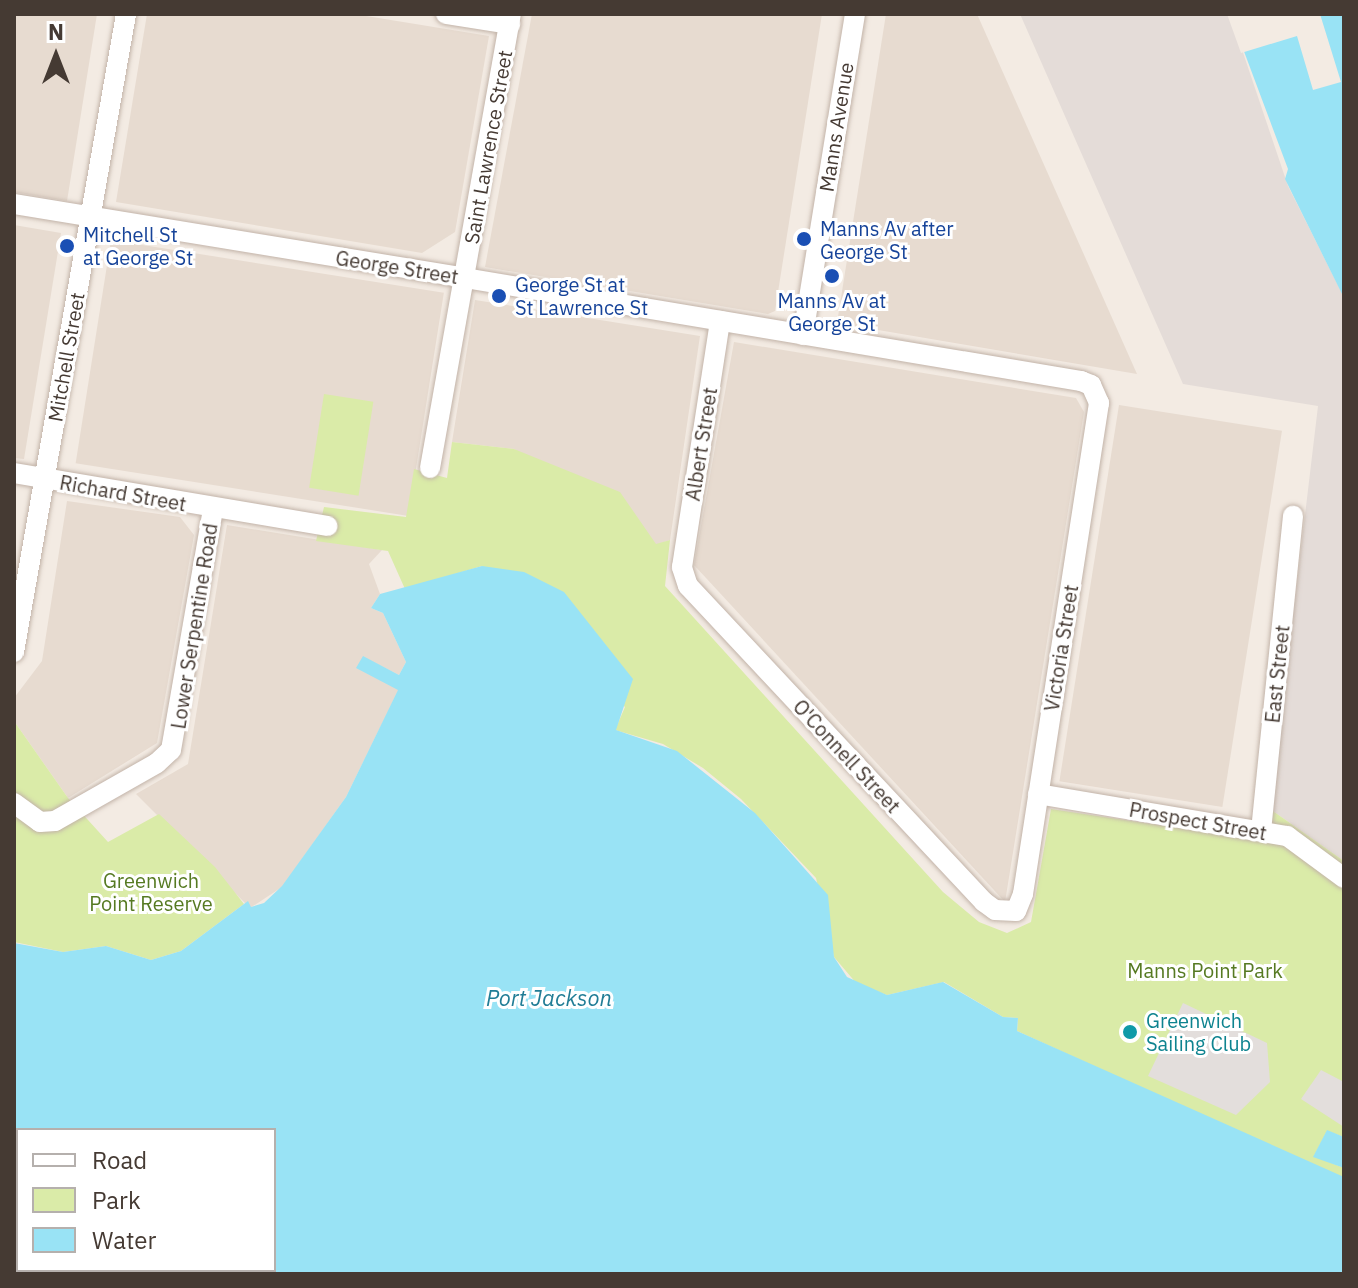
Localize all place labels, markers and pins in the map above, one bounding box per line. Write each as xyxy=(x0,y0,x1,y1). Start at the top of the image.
place label: Manns Av after George St xyxy=(820,216,953,263)
place label: Mitchell St at George St xyxy=(83,222,193,269)
marker: Manns Av after George St xyxy=(795,230,813,248)
marker: Mitchell St at George St xyxy=(58,237,76,255)
marker: Manns Av at George St xyxy=(823,267,841,285)
place label: George St at St Lawrence St xyxy=(515,272,648,319)
marker: George St at St Lawrence St xyxy=(490,287,508,305)
place label: Manns Av at George St xyxy=(778,288,886,335)
place label: Greenwich Sailing Club xyxy=(1146,1008,1251,1055)
marker: Greenwich Sailing Club xyxy=(1121,1023,1139,1041)

